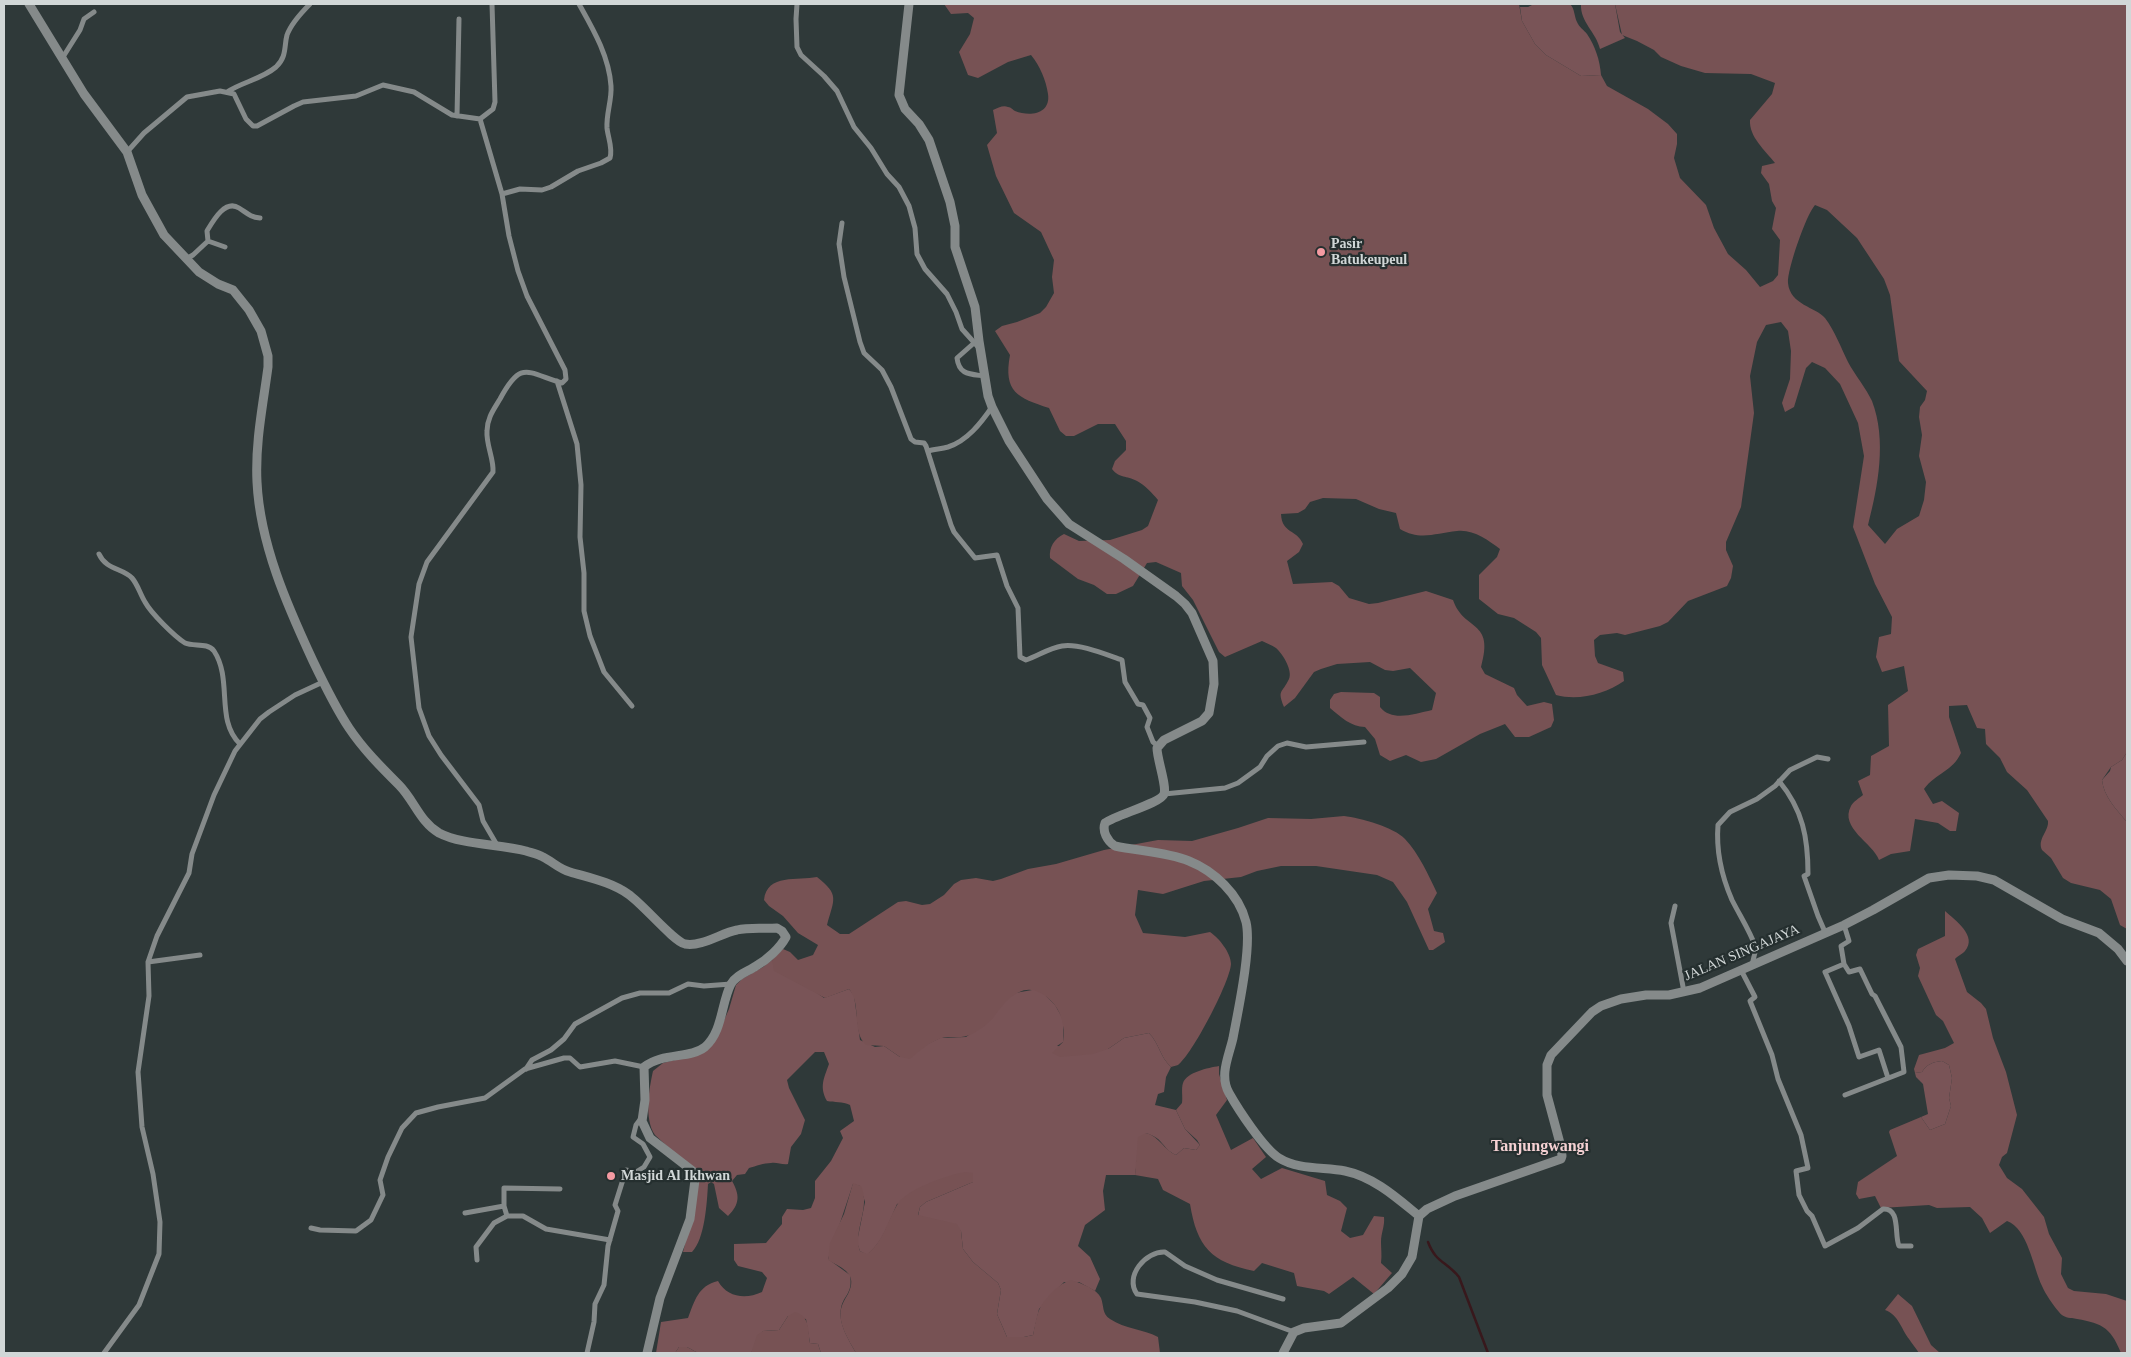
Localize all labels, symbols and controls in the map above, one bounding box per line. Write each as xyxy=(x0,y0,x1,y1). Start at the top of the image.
place label: Pasir Batukeupeul xyxy=(1331,236,1407,268)
marker: Pasir Batukeupeul xyxy=(1315,246,1327,258)
street label: JALAN SINGAJAYA xyxy=(1682,921,1802,985)
district label: Tanjungwangi xyxy=(1491,1137,1589,1157)
place label: Masjid Al Ikhwan xyxy=(621,1168,730,1184)
marker: Masjid Al Ikhwan xyxy=(605,1170,617,1182)

